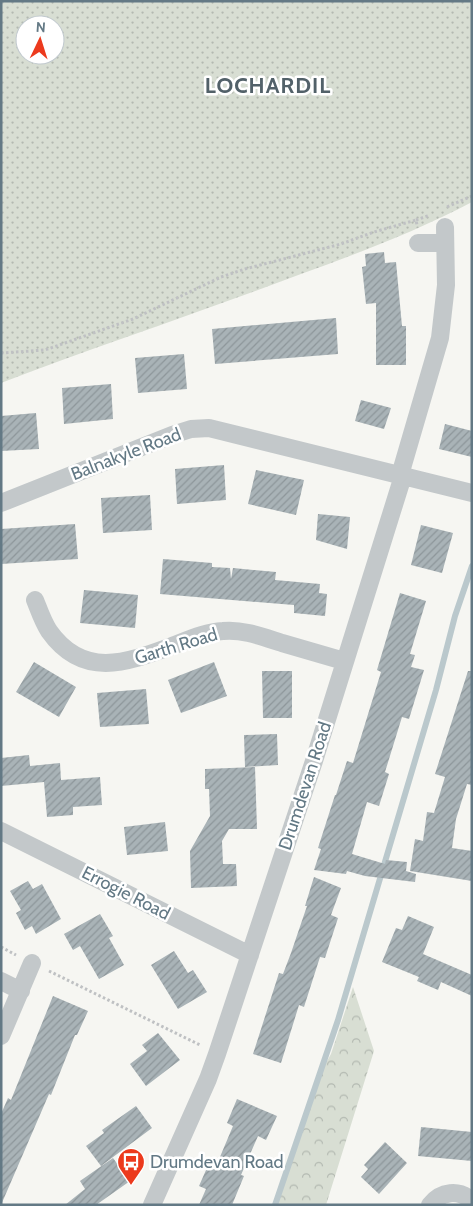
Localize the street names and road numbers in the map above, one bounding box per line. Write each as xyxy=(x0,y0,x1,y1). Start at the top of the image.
street label: Balnakyle Road xyxy=(68,423,184,485)
street label: Garth Road xyxy=(132,623,220,669)
street label: Drumdevan Road xyxy=(274,719,336,853)
street label: Errogie Road xyxy=(78,861,174,925)

